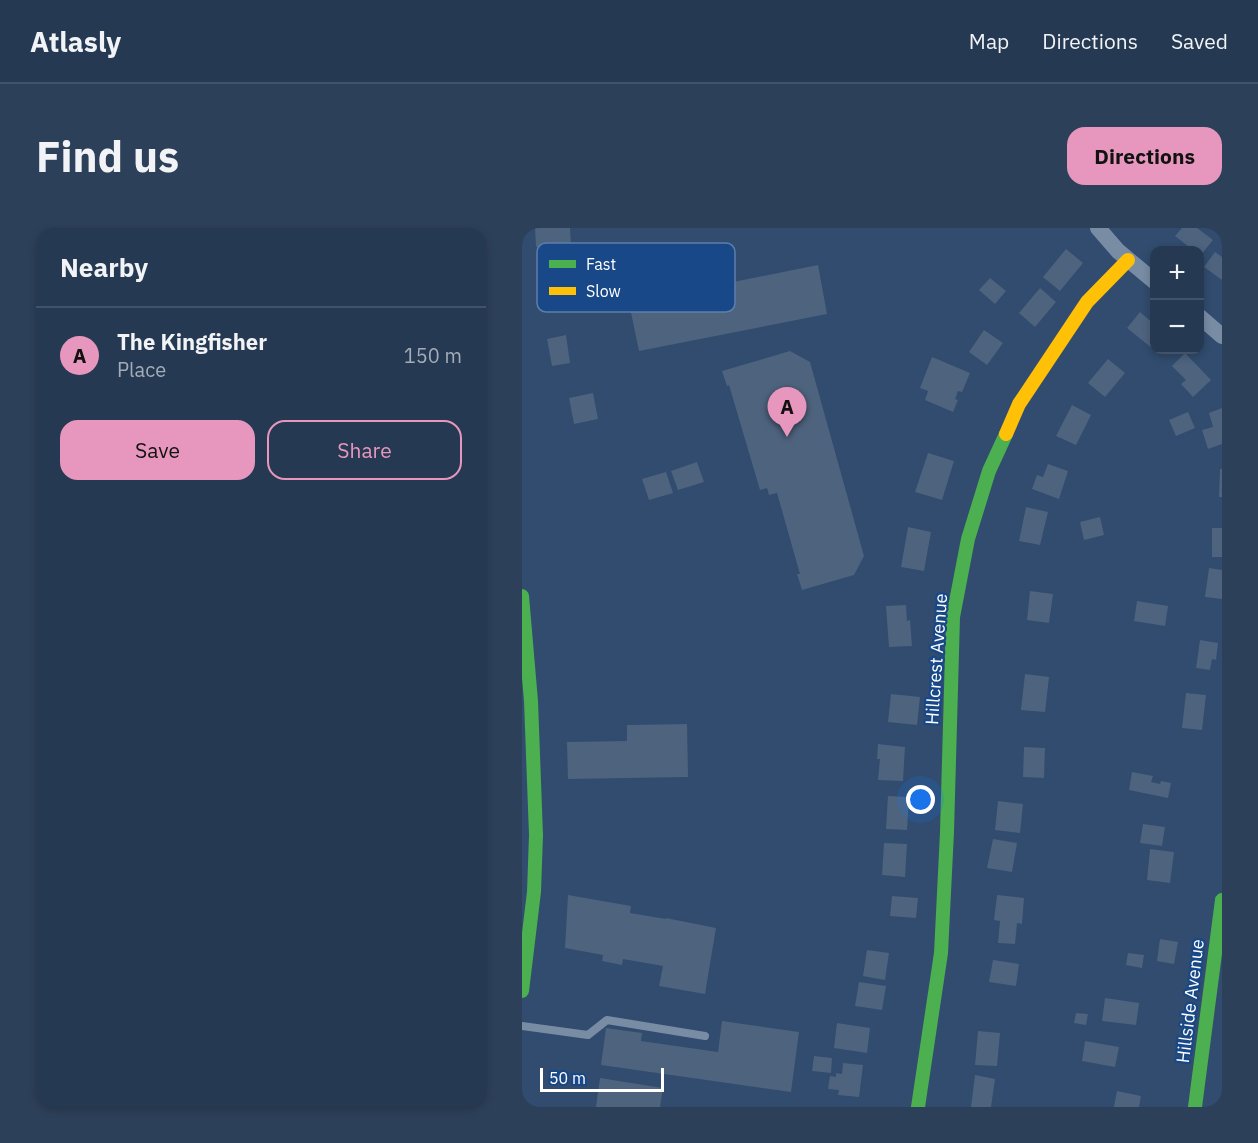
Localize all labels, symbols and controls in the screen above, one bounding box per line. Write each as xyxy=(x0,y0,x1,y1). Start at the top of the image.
text: Atlasly xyxy=(30,23,121,60)
text: Map xyxy=(969,27,1009,55)
text: Directions xyxy=(1042,27,1138,55)
text: Saved xyxy=(1171,27,1228,55)
button: Directions xyxy=(1067,127,1222,185)
text: Find us xyxy=(36,129,179,184)
legend xyxy=(537,243,735,312)
map controls xyxy=(1150,246,1204,354)
button: + xyxy=(1150,246,1204,300)
text: Nearby xyxy=(60,250,148,284)
text: Fast xyxy=(586,254,616,274)
text: Slow xyxy=(586,281,621,301)
button: − xyxy=(1150,300,1204,354)
text: The Kingfisher xyxy=(117,327,267,356)
text: A xyxy=(73,342,86,369)
text: 150 m xyxy=(404,342,462,369)
text: Place xyxy=(117,356,166,383)
pin: A xyxy=(768,388,806,437)
button: Save xyxy=(60,420,255,480)
button: Share xyxy=(267,420,462,480)
street label: Hillcrest Avenue xyxy=(920,592,952,725)
your location xyxy=(906,785,935,814)
street label: Hillside Avenue xyxy=(1171,938,1209,1064)
scale bar xyxy=(540,1065,664,1092)
text: 50 m xyxy=(549,1068,586,1088)

